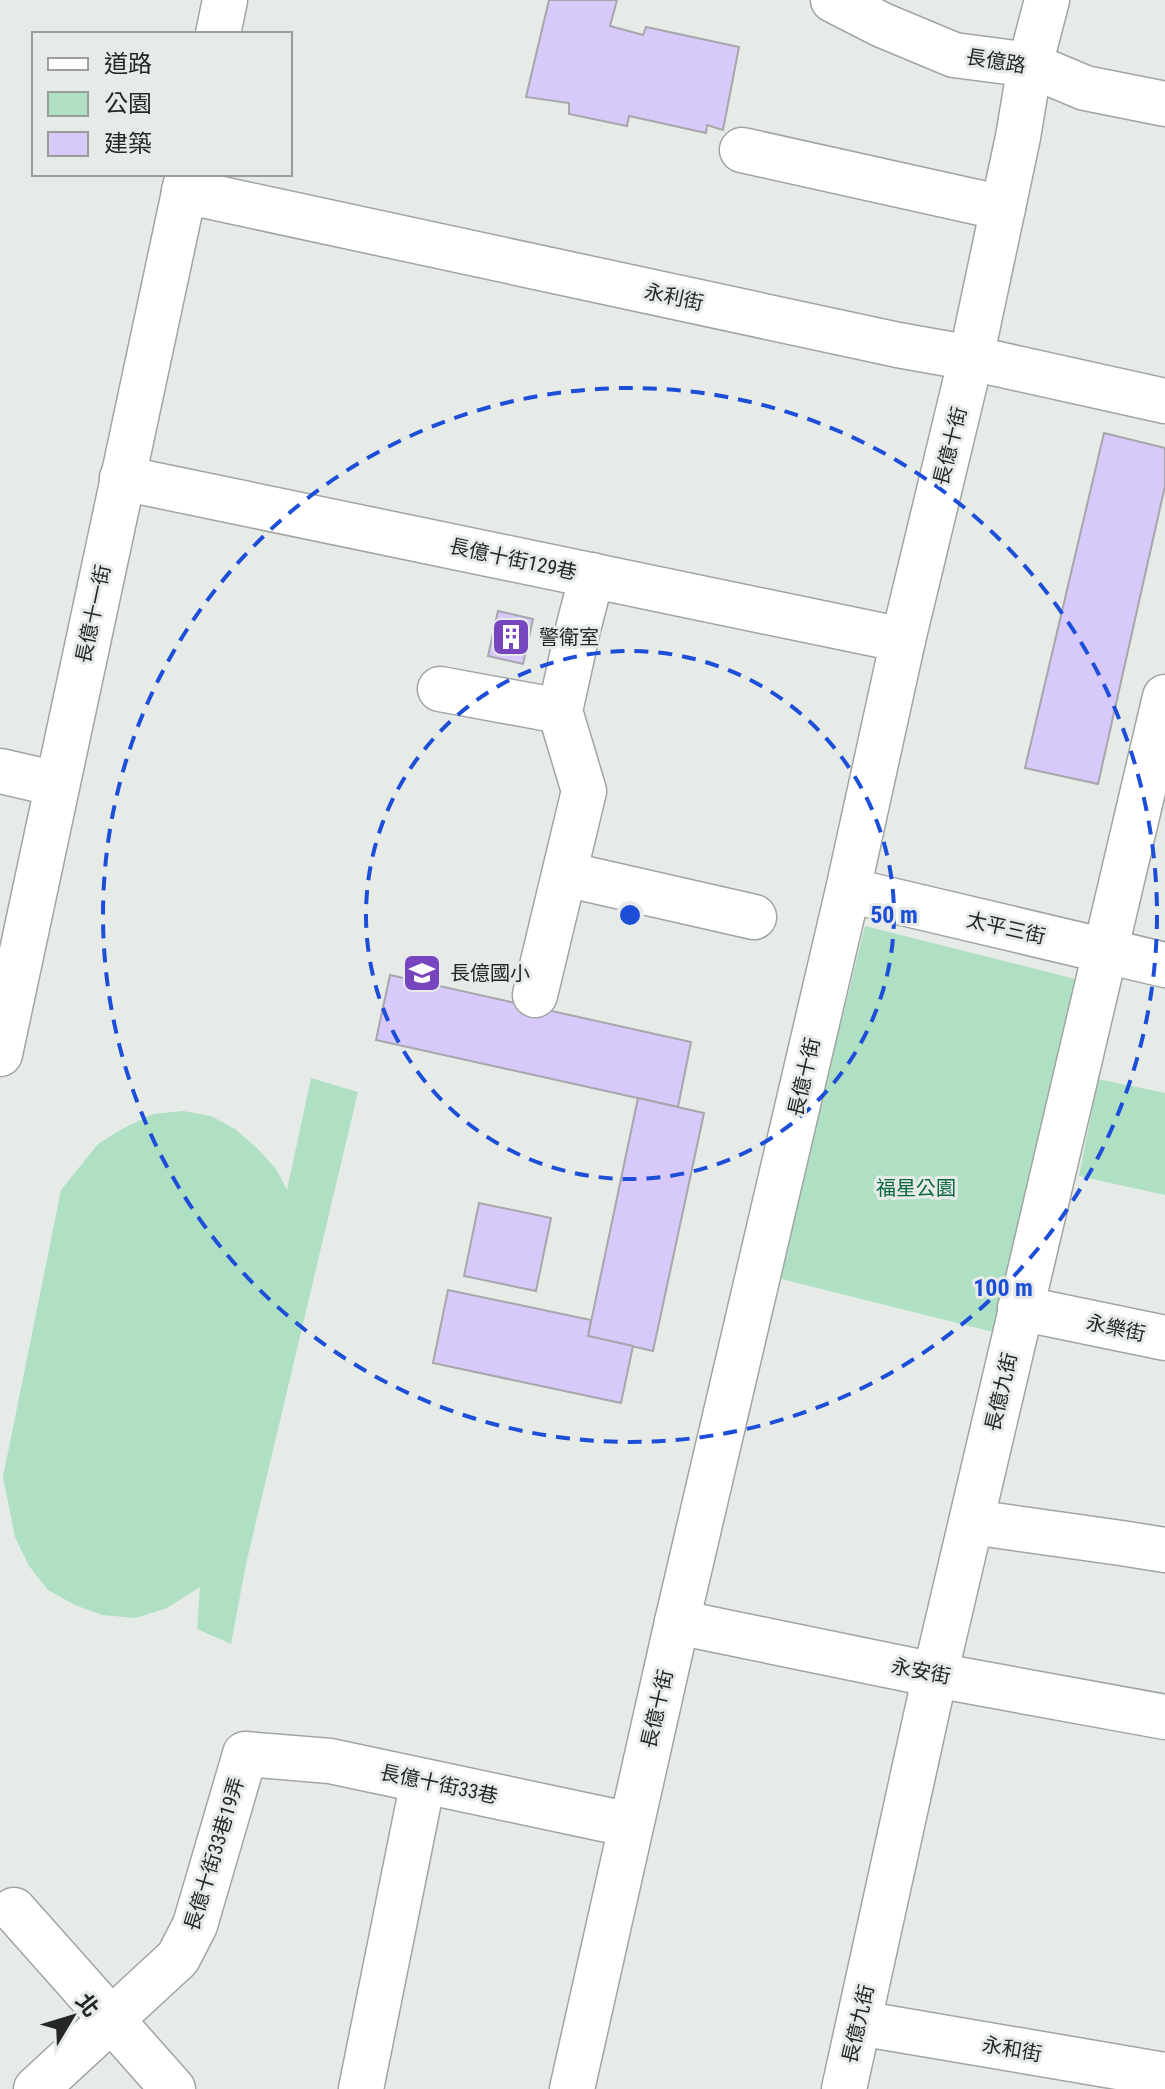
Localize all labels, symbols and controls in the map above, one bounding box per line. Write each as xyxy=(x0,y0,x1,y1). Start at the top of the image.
legend xyxy=(32,32,292,176)
street label: 長億路 xyxy=(964,44,1028,78)
text: 道路 xyxy=(104,50,152,78)
text: 公園 xyxy=(104,90,152,118)
text: 建築 xyxy=(104,130,152,158)
street label: 永利街 xyxy=(642,279,706,315)
street label: 長億十街 xyxy=(929,404,971,488)
street label: 長億十街129巷 xyxy=(447,534,579,584)
street label: 長億十一街 xyxy=(71,563,115,665)
building icon: 警衛室 xyxy=(490,616,532,658)
place label: 警衛室 xyxy=(539,625,599,649)
centre of rings xyxy=(616,901,644,929)
text: 50 m xyxy=(870,901,918,929)
street label: 太平三街 xyxy=(964,907,1048,949)
school or university icon: 長億國小 xyxy=(401,952,443,994)
place label: 長億國小 xyxy=(450,961,530,985)
street label: 長億十街 xyxy=(783,1035,825,1119)
park label: 福星公園 xyxy=(876,1176,956,1200)
text: 100 m xyxy=(973,1274,1033,1302)
street label: 永樂街 xyxy=(1084,1310,1148,1346)
street label: 長億九街 xyxy=(980,1350,1022,1434)
street label: 永安街 xyxy=(889,1653,953,1689)
street label: 長億十街 xyxy=(636,1667,678,1751)
street label: 長億十街33巷 xyxy=(378,1760,500,1808)
street label: 長億十街33巷19弄 xyxy=(179,1774,249,1934)
north arrow xyxy=(32,1977,112,2057)
street label: 長億九街 xyxy=(837,1982,879,2066)
text: 北 xyxy=(71,1989,104,2021)
street label: 永和街 xyxy=(980,2032,1044,2066)

